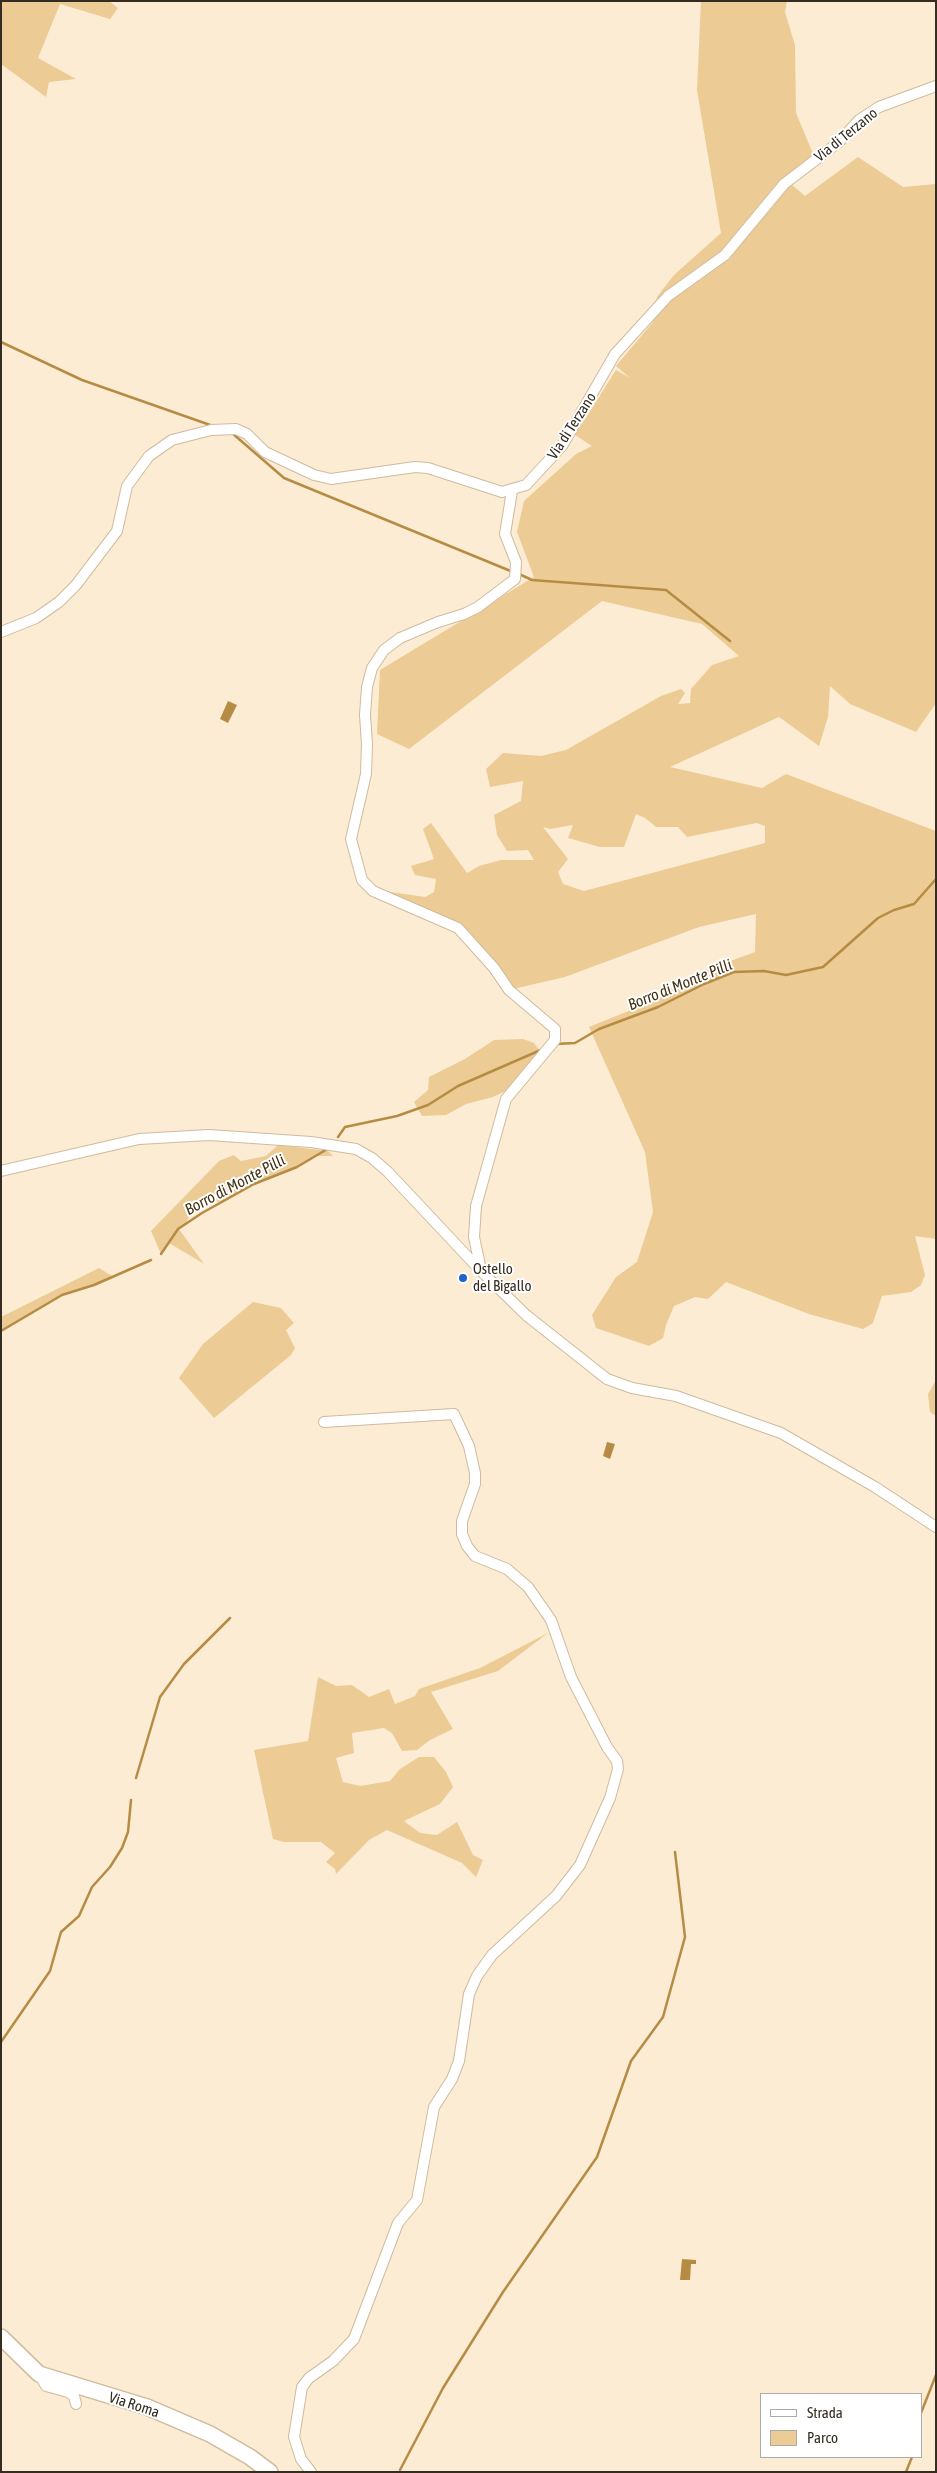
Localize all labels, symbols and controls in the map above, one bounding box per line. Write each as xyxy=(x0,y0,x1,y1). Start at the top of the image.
street label: Via di Terzano xyxy=(811,104,881,166)
street label: Via di Terzano xyxy=(544,389,600,463)
water label: Borro di Monte Pilli xyxy=(625,955,735,1015)
water label: Borro di Monte Pilli xyxy=(182,1151,288,1219)
place label: Ostello del Bigallo xyxy=(473,1260,531,1295)
marker: Ostello del Bigallo xyxy=(457,1272,469,1284)
street label: Via Roma xyxy=(106,2388,162,2422)
legend xyxy=(760,2393,922,2458)
text: Strada xyxy=(807,2404,843,2421)
text: Parco xyxy=(807,2429,838,2446)

